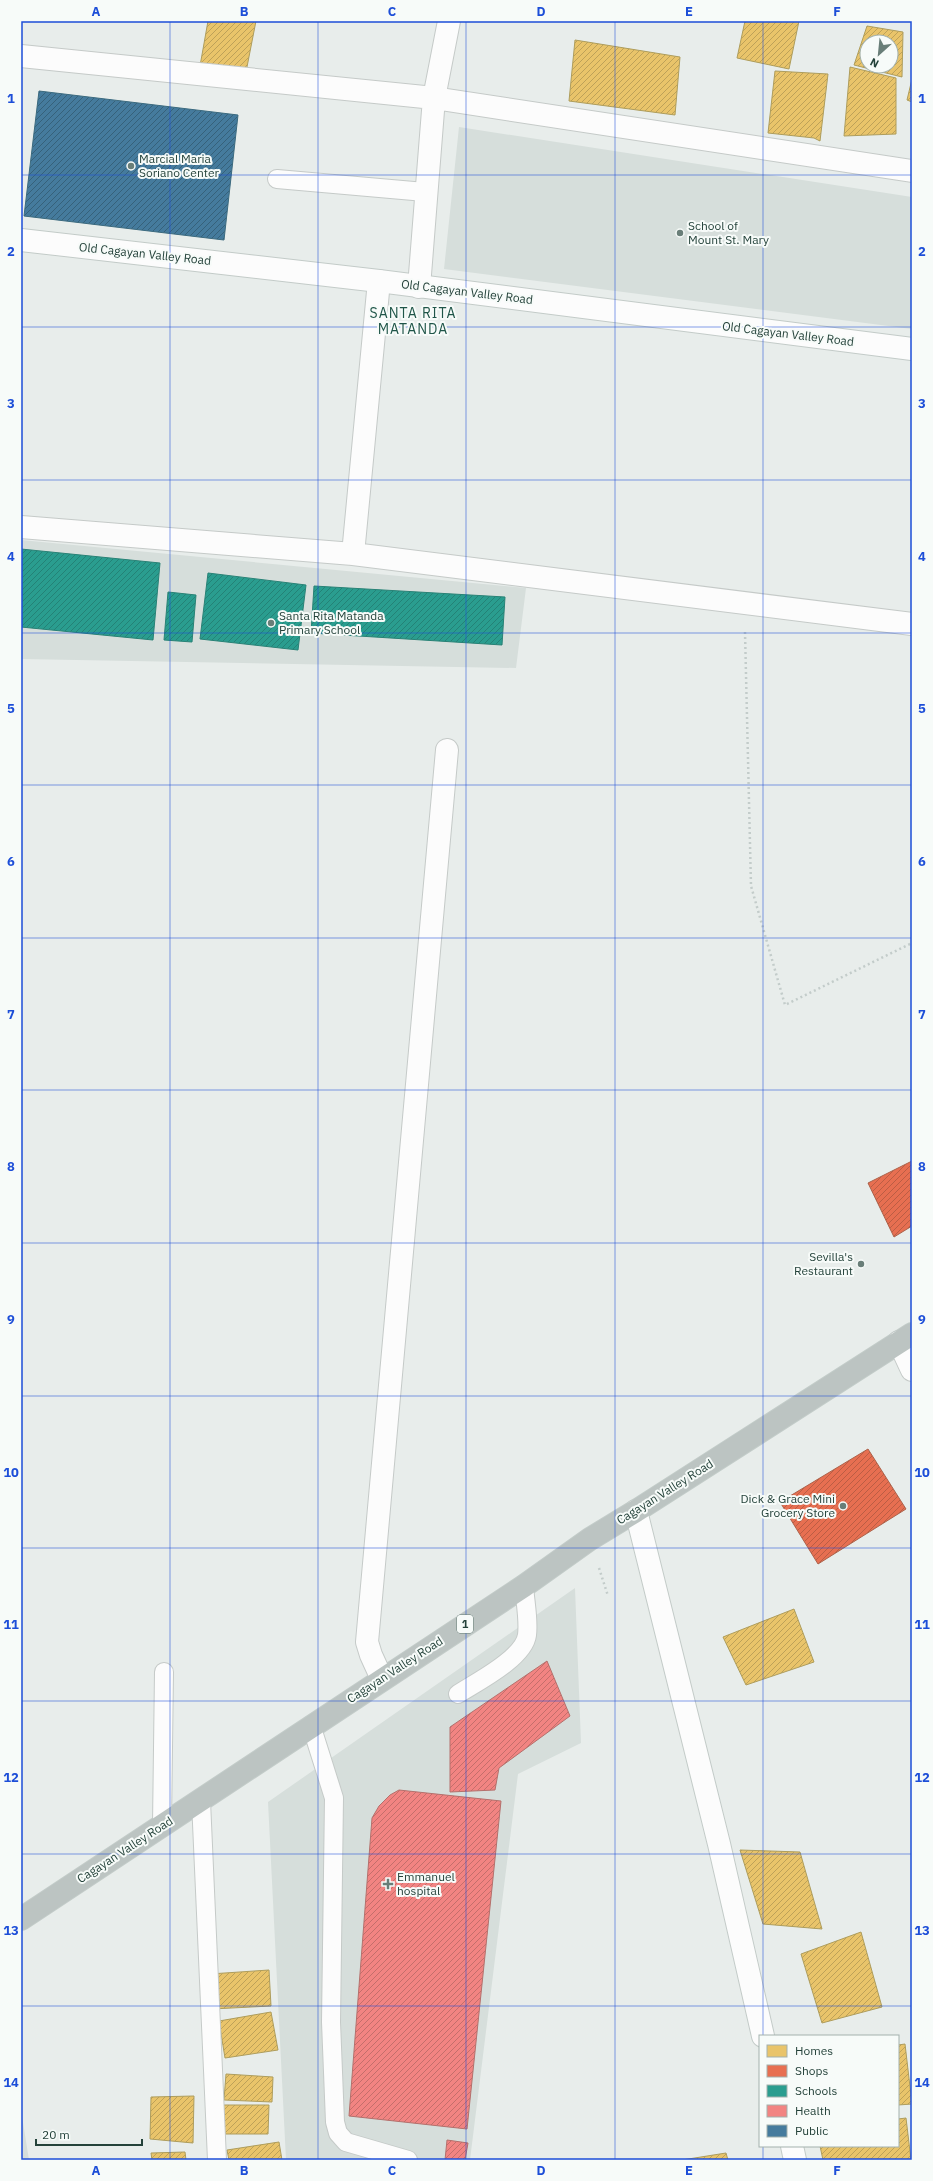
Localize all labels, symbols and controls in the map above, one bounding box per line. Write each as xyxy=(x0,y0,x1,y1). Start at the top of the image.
text: A xyxy=(92,3,101,20)
text: B xyxy=(240,3,249,20)
text: C xyxy=(388,3,397,20)
text: D xyxy=(536,3,546,20)
text: E xyxy=(685,3,693,20)
text: F xyxy=(833,3,841,20)
north arrow xyxy=(859,34,899,74)
text: N xyxy=(868,55,881,71)
text: 1 xyxy=(7,90,15,107)
text: 1 xyxy=(918,90,926,107)
place label: Marcial Maria Soriano Center xyxy=(139,151,219,180)
marker: Marcial Maria Soriano Center xyxy=(126,161,136,171)
place label: School of Mount St. Mary xyxy=(688,218,769,247)
marker: School of Mount St. Mary xyxy=(675,228,685,238)
street label: Old Cagayan Valley Road xyxy=(78,239,212,268)
text: 2 xyxy=(7,243,15,260)
text: 2 xyxy=(918,243,926,260)
street label: Old Cagayan Valley Road xyxy=(400,276,534,307)
district label: SANTA RITA MATANDA xyxy=(370,304,456,338)
street label: Old Cagayan Valley Road xyxy=(721,318,855,349)
text: 3 xyxy=(7,395,15,412)
text: 3 xyxy=(918,395,926,412)
text: 4 xyxy=(7,548,15,565)
text: 4 xyxy=(918,548,926,565)
place label: Santa Rita Matanda Primary School xyxy=(279,608,384,637)
marker: Santa Rita Matanda Primary School xyxy=(266,618,276,628)
text: 5 xyxy=(7,700,15,717)
text: 5 xyxy=(918,700,926,717)
text: 6 xyxy=(7,853,15,870)
text: 6 xyxy=(918,853,926,870)
text: 7 xyxy=(7,1006,15,1023)
text: 7 xyxy=(918,1006,926,1023)
text: 8 xyxy=(7,1158,15,1175)
text: 8 xyxy=(918,1158,926,1175)
place label: Sevilla's Restaurant xyxy=(794,1249,853,1278)
marker: Sevilla's Restaurant xyxy=(856,1259,866,1269)
text: 9 xyxy=(7,1311,15,1328)
text: 9 xyxy=(918,1311,926,1328)
street label: Cagayan Valley Road xyxy=(614,1456,716,1527)
text: 10 xyxy=(3,1464,19,1481)
text: 10 xyxy=(914,1464,930,1481)
place label: Dick & Grace Mini Grocery Store xyxy=(741,1491,835,1520)
marker: Dick & Grace Mini Grocery Store xyxy=(838,1501,848,1511)
road number: 1 xyxy=(457,1615,473,1633)
text: 11 xyxy=(3,1616,19,1633)
text: 11 xyxy=(914,1616,930,1633)
street label: Cagayan Valley Road xyxy=(344,1633,445,1706)
text: 12 xyxy=(3,1769,19,1786)
text: 12 xyxy=(914,1769,930,1786)
street label: Cagayan Valley Road xyxy=(74,1813,175,1886)
place label: Emmanuel hospital xyxy=(397,1869,455,1898)
marker: Emmanuel hospital xyxy=(382,1878,394,1890)
text: 13 xyxy=(3,1922,19,1939)
text: 13 xyxy=(914,1922,930,1939)
legend xyxy=(759,2035,899,2147)
text: Homes xyxy=(795,2043,833,2058)
text: Shops xyxy=(795,2063,828,2078)
text: 14 xyxy=(3,2074,19,2091)
text: 14 xyxy=(914,2074,930,2091)
text: Schools xyxy=(795,2083,838,2098)
text: Health xyxy=(795,2103,831,2118)
scale bar xyxy=(36,2121,142,2147)
text: Public xyxy=(795,2123,828,2138)
text: 20 m xyxy=(42,2127,70,2142)
text: A xyxy=(92,2162,101,2179)
text: B xyxy=(240,2162,249,2179)
text: C xyxy=(388,2162,397,2179)
text: D xyxy=(536,2162,546,2179)
text: E xyxy=(685,2162,693,2179)
text: F xyxy=(833,2162,841,2179)

